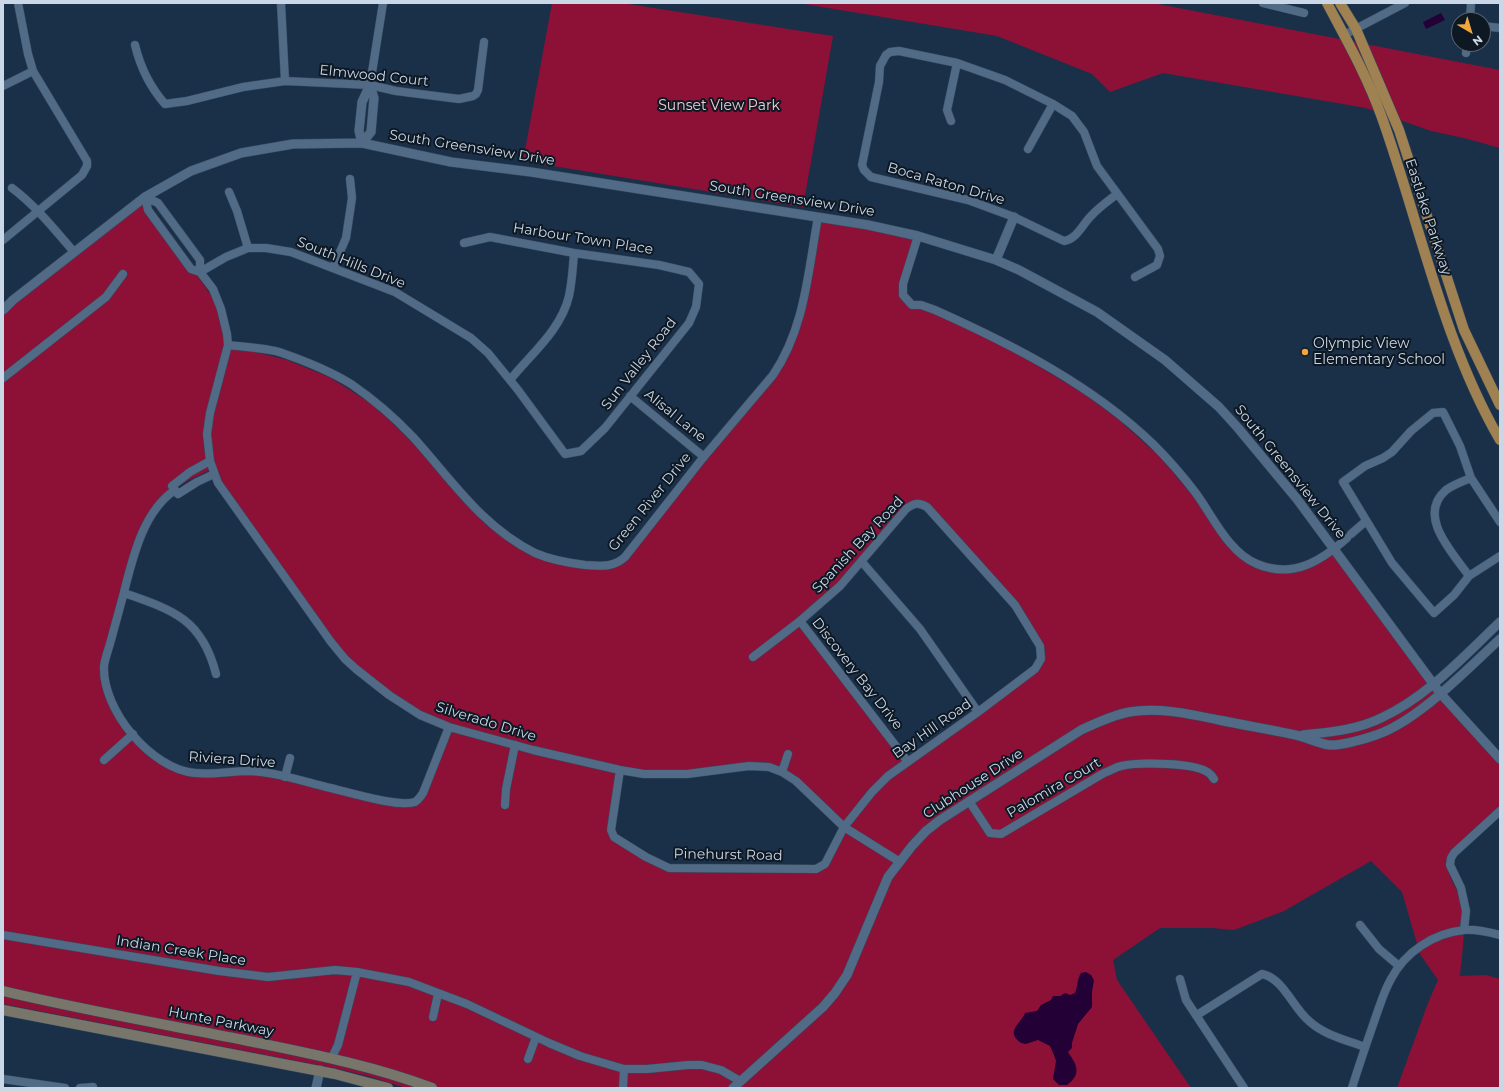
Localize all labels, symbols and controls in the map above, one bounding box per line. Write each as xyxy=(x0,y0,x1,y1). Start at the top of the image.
north arrow xyxy=(1451,12,1491,52)
text: N xyxy=(1470,32,1486,49)
street label: Elmwood Court xyxy=(318,62,430,90)
park label: Sunset View Park xyxy=(658,98,780,114)
street label: South Greensview Drive xyxy=(388,127,556,169)
street label: Eastlake Parkway xyxy=(1401,157,1455,277)
street label: Boca Raton Drive xyxy=(885,159,1007,209)
street label: South Greensview Drive xyxy=(708,178,876,220)
street label: Harbour Town Place xyxy=(512,220,654,258)
street label: South Hills Drive xyxy=(294,234,408,292)
street label: Sun Valley Road xyxy=(598,315,680,413)
place label: Olympic View Elementary School xyxy=(1313,336,1445,368)
marker: Olympic View Elementary School xyxy=(1300,347,1310,357)
street label: Alisal Lane xyxy=(641,386,709,446)
street label: South Greensview Drive xyxy=(1231,402,1349,542)
street label: Green River Drive xyxy=(605,449,695,555)
street label: Spanish Bay Road xyxy=(809,493,907,597)
street label: Discovery Bay Drive xyxy=(808,615,906,733)
street label: Bay Hill Road xyxy=(889,696,975,762)
street label: Silverado Drive xyxy=(434,699,538,745)
street label: Clubhouse Drive xyxy=(920,745,1026,823)
street label: Riviera Drive xyxy=(188,749,276,771)
street label: Palomira Court xyxy=(1004,754,1104,822)
street label: Pinehurst Road xyxy=(673,846,783,864)
street label: Indian Creek Place xyxy=(115,932,247,970)
street label: Hunte Parkway xyxy=(167,1004,275,1040)

